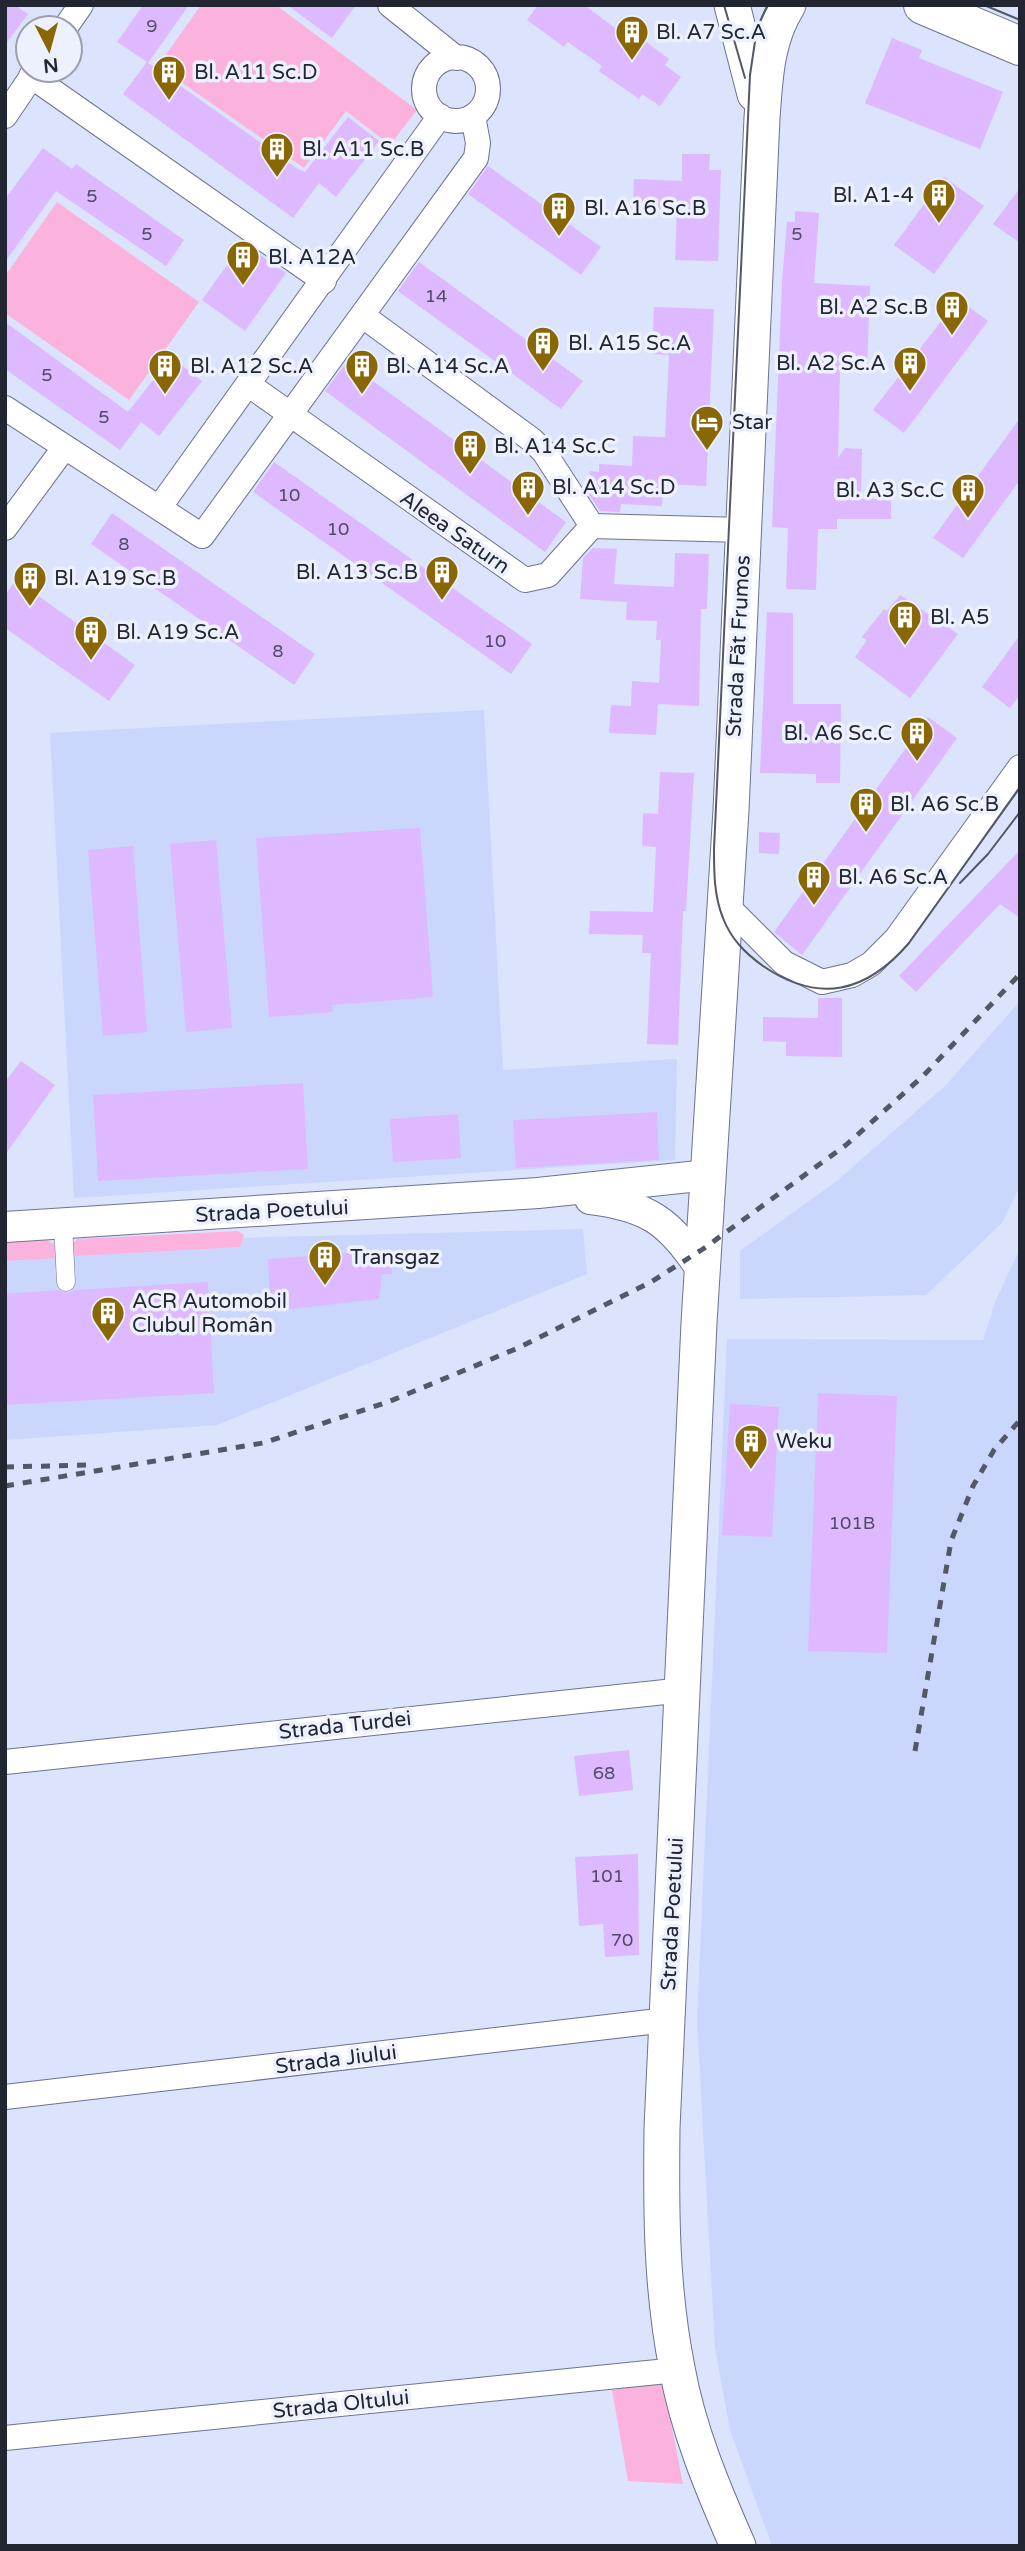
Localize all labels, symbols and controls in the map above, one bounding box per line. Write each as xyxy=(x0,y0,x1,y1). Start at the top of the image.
building icon: Bl. A7 Sc.A xyxy=(613,13,651,62)
north arrow xyxy=(14,14,84,84)
house number: 9 xyxy=(146,15,158,37)
place label: Bl. A7 Sc.A xyxy=(656,20,766,45)
text: N xyxy=(42,53,59,77)
building icon: Bl. A11 Sc.D xyxy=(150,53,188,102)
place label: Bl. A11 Sc.D xyxy=(194,60,317,85)
building icon: Bl. A11 Sc.B xyxy=(258,130,296,179)
place label: Bl. A11 Sc.B xyxy=(302,137,424,162)
building icon: Bl. A1-4 xyxy=(920,176,958,225)
place label: Bl. A1-4 xyxy=(833,183,914,208)
house number: 5 xyxy=(86,185,98,207)
building icon: Bl. A16 Sc.B xyxy=(540,189,578,238)
place label: Bl. A16 Sc.B xyxy=(584,196,706,221)
house number: 5 xyxy=(141,223,153,245)
house number: 5 xyxy=(791,223,803,245)
building icon: Bl. A12A xyxy=(224,238,262,287)
place label: Bl. A12A xyxy=(268,245,356,270)
house number: 14 xyxy=(425,285,447,307)
building icon: Bl. A2 Sc.B xyxy=(933,288,971,337)
place label: Bl. A2 Sc.B xyxy=(819,295,928,320)
building icon: Bl. A15 Sc.A xyxy=(524,324,562,373)
place label: Bl. A15 Sc.A xyxy=(568,331,691,356)
building icon: Bl. A2 Sc.A xyxy=(891,344,929,393)
building icon: Bl. A12 Sc.A xyxy=(146,347,184,396)
building icon: Bl. A14 Sc.A xyxy=(343,347,381,396)
place label: Bl. A2 Sc.A xyxy=(776,351,886,376)
place label: Bl. A12 Sc.A xyxy=(190,354,313,379)
place label: Bl. A14 Sc.A xyxy=(386,354,509,379)
house number: 5 xyxy=(41,364,53,386)
hotel icon: Star xyxy=(688,403,726,452)
house number: 5 xyxy=(98,406,110,428)
place label: Star xyxy=(732,410,772,435)
building icon: Bl. A14 Sc.C xyxy=(451,427,489,476)
place label: Bl. A14 Sc.C xyxy=(494,434,616,459)
building icon: Bl. A14 Sc.D xyxy=(509,468,547,517)
building icon: Bl. A3 Sc.C xyxy=(949,471,987,520)
place label: Bl. A14 Sc.D xyxy=(552,475,675,500)
place label: Bl. A3 Sc.C xyxy=(835,478,944,503)
house number: 10 xyxy=(278,484,300,506)
street label: Aleea Saturn xyxy=(395,485,514,579)
house number: 10 xyxy=(327,518,349,540)
house number: 8 xyxy=(118,533,130,555)
building icon: Bl. A13 Sc.B xyxy=(423,553,461,602)
street label: Strada Făt Frumos xyxy=(721,554,756,738)
building icon: Bl. A19 Sc.B xyxy=(11,559,49,608)
place label: Bl. A13 Sc.B xyxy=(296,560,418,585)
place label: Bl. A19 Sc.B xyxy=(54,566,176,591)
building icon: Bl. A5 xyxy=(886,598,924,647)
place label: Bl. A5 xyxy=(930,605,989,630)
building icon: Bl. A19 Sc.A xyxy=(72,613,110,662)
place label: Bl. A19 Sc.A xyxy=(116,620,239,645)
house number: 10 xyxy=(484,630,506,652)
house number: 8 xyxy=(272,640,284,662)
building icon: Bl. A6 Sc.C xyxy=(898,714,936,763)
place label: Bl. A6 Sc.C xyxy=(783,721,892,746)
building icon: Bl. A6 Sc.B xyxy=(847,785,885,834)
place label: Bl. A6 Sc.B xyxy=(890,792,999,817)
building icon: Bl. A6 Sc.A xyxy=(795,858,833,907)
place label: Bl. A6 Sc.A xyxy=(838,865,948,890)
street label: Strada Poetului xyxy=(195,1195,349,1228)
building icon: Transgaz xyxy=(306,1238,344,1287)
place label: Transgaz xyxy=(350,1245,440,1270)
place label: ACR Automobil Clubul Român xyxy=(132,1289,287,1338)
building icon: ACR Automobil Clubul Român xyxy=(89,1294,127,1343)
building icon: Weku xyxy=(732,1422,770,1471)
place label: Weku xyxy=(776,1429,832,1454)
house number: 101B xyxy=(829,1512,875,1534)
street label: Strada Turdei xyxy=(277,1706,413,1745)
house number: 68 xyxy=(593,1762,615,1784)
street label: Strada Poetului xyxy=(656,1837,689,1991)
house number: 101 xyxy=(590,1865,624,1887)
house number: 70 xyxy=(611,1929,633,1951)
street label: Strada Jiului xyxy=(274,2040,398,2079)
street label: Strada Oltului xyxy=(272,2385,410,2424)

